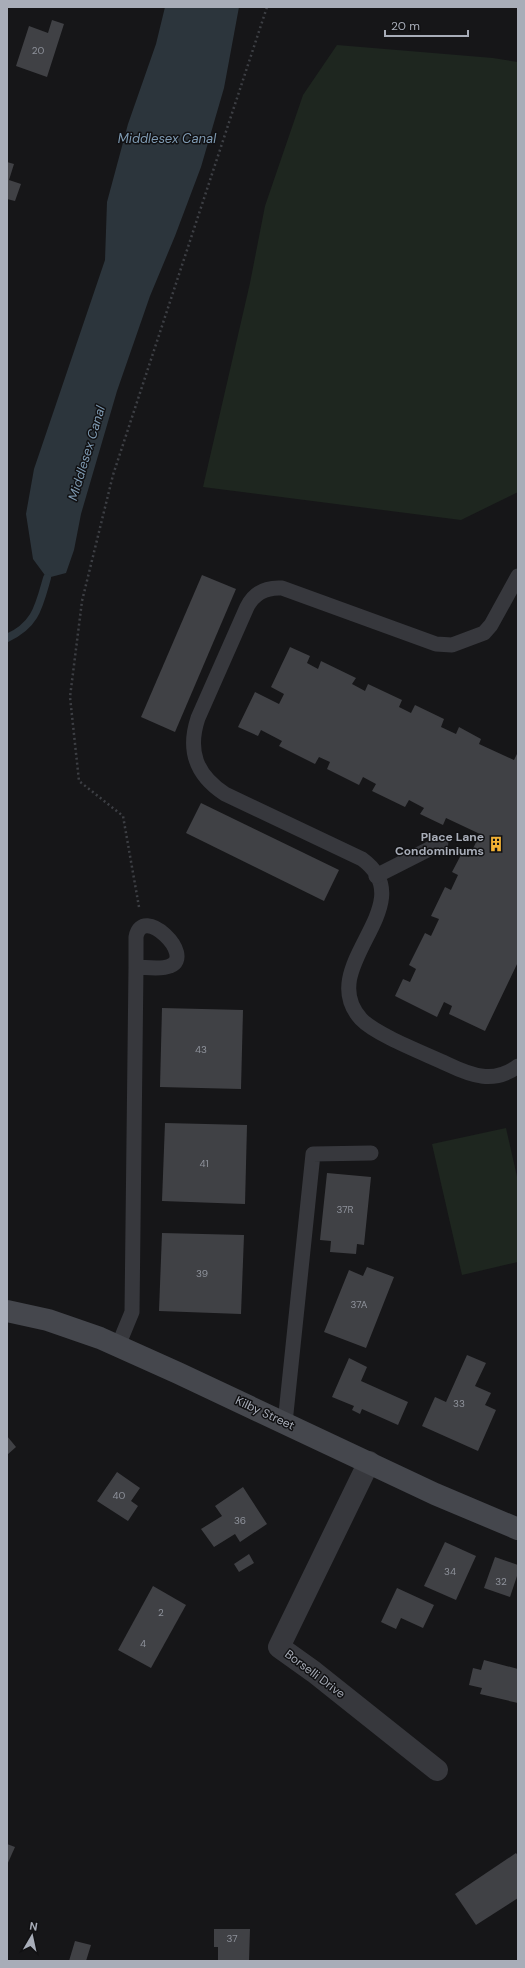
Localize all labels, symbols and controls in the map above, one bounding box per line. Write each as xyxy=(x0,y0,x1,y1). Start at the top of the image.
scale bar xyxy=(385,12,468,38)
text: 20 m xyxy=(391,18,420,34)
house number: 20 xyxy=(32,44,44,57)
water label: Middlesex Canal xyxy=(118,130,217,147)
water label: Middlesex Canal xyxy=(64,403,109,503)
place label: Place Lane Condominiums xyxy=(395,829,484,859)
building icon: Place Lane Condominiums xyxy=(487,835,505,853)
house number: 43 xyxy=(195,1043,207,1056)
house number: 41 xyxy=(199,1157,209,1170)
house number: 37R xyxy=(336,1203,354,1216)
house number: 39 xyxy=(196,1267,208,1280)
house number: 37A xyxy=(351,1298,368,1311)
street label: Kilby Street xyxy=(233,1392,297,1434)
house number: 33 xyxy=(453,1397,465,1410)
house number: 40 xyxy=(113,1489,126,1502)
house number: 36 xyxy=(234,1514,246,1527)
house number: 34 xyxy=(444,1565,456,1578)
house number: 32 xyxy=(495,1575,507,1588)
house number: 2 xyxy=(158,1606,164,1619)
house number: 4 xyxy=(140,1637,146,1650)
street label: Borselli Drive xyxy=(282,1646,348,1702)
north arrow xyxy=(12,1916,52,1956)
text: N xyxy=(29,1919,39,1934)
house number: 37 xyxy=(226,1932,238,1945)

